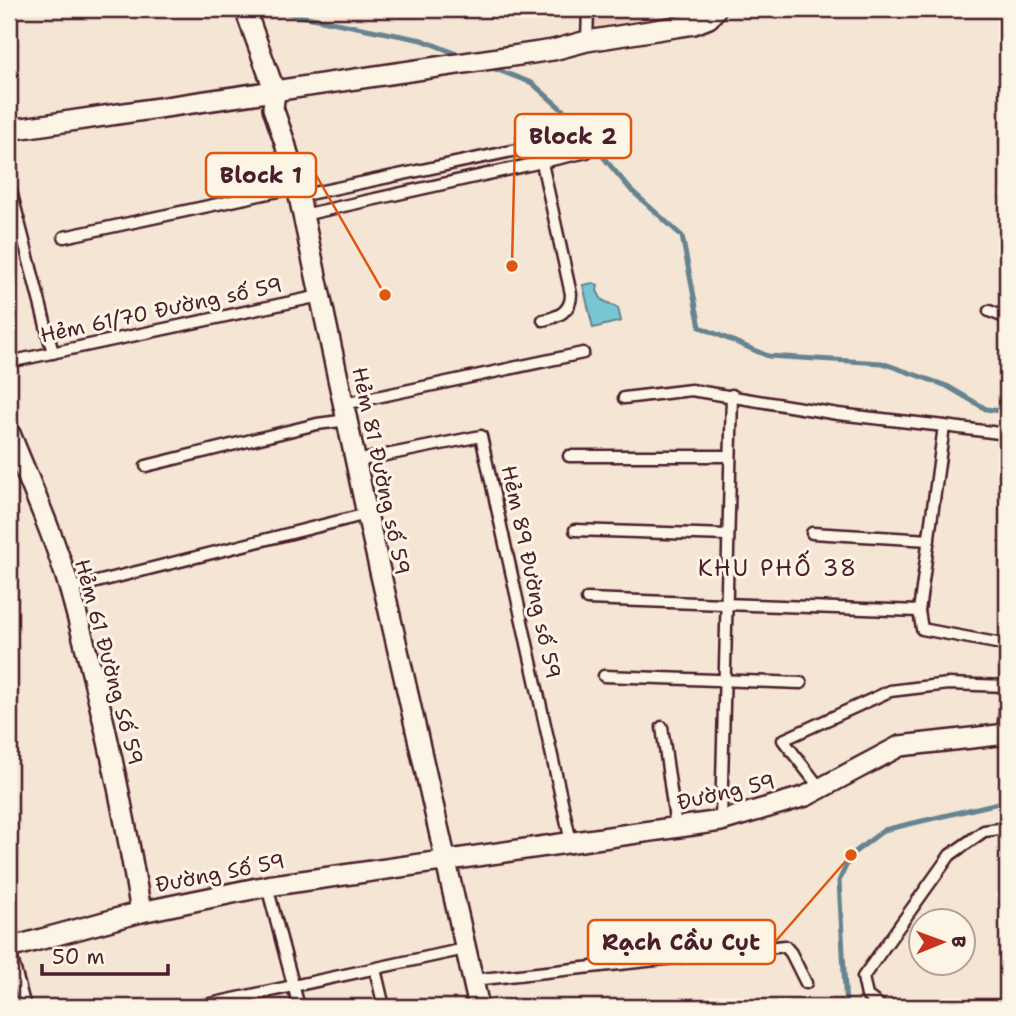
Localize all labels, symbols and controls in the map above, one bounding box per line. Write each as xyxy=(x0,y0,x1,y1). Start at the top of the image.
callout: Block 2 xyxy=(515,114,631,158)
text: Block 2 xyxy=(529,121,617,151)
callout: Block 1 xyxy=(206,153,316,197)
text: Block 1 xyxy=(220,160,302,190)
street label: Hẻm 61/70 Đường số 59 xyxy=(38,271,284,349)
street label: Hẻm 81 Đường số 59 xyxy=(345,365,417,577)
street label: Hẻm 89 Đường số 59 xyxy=(495,463,567,681)
district label: KHU PHỐ 38 xyxy=(698,550,858,583)
street label: Hẻm 61 Đường Số 59 xyxy=(68,556,150,768)
street label: Đường 59 xyxy=(674,767,778,817)
street label: Đường Số 59 xyxy=(153,847,287,899)
north arrow xyxy=(908,908,978,978)
callout: Rạch Cầu Cụt xyxy=(588,920,775,964)
text: Rạch Cầu Cụt xyxy=(602,927,760,957)
scale bar xyxy=(42,932,168,976)
text: B xyxy=(946,936,971,948)
text: 50 m xyxy=(52,943,105,971)

